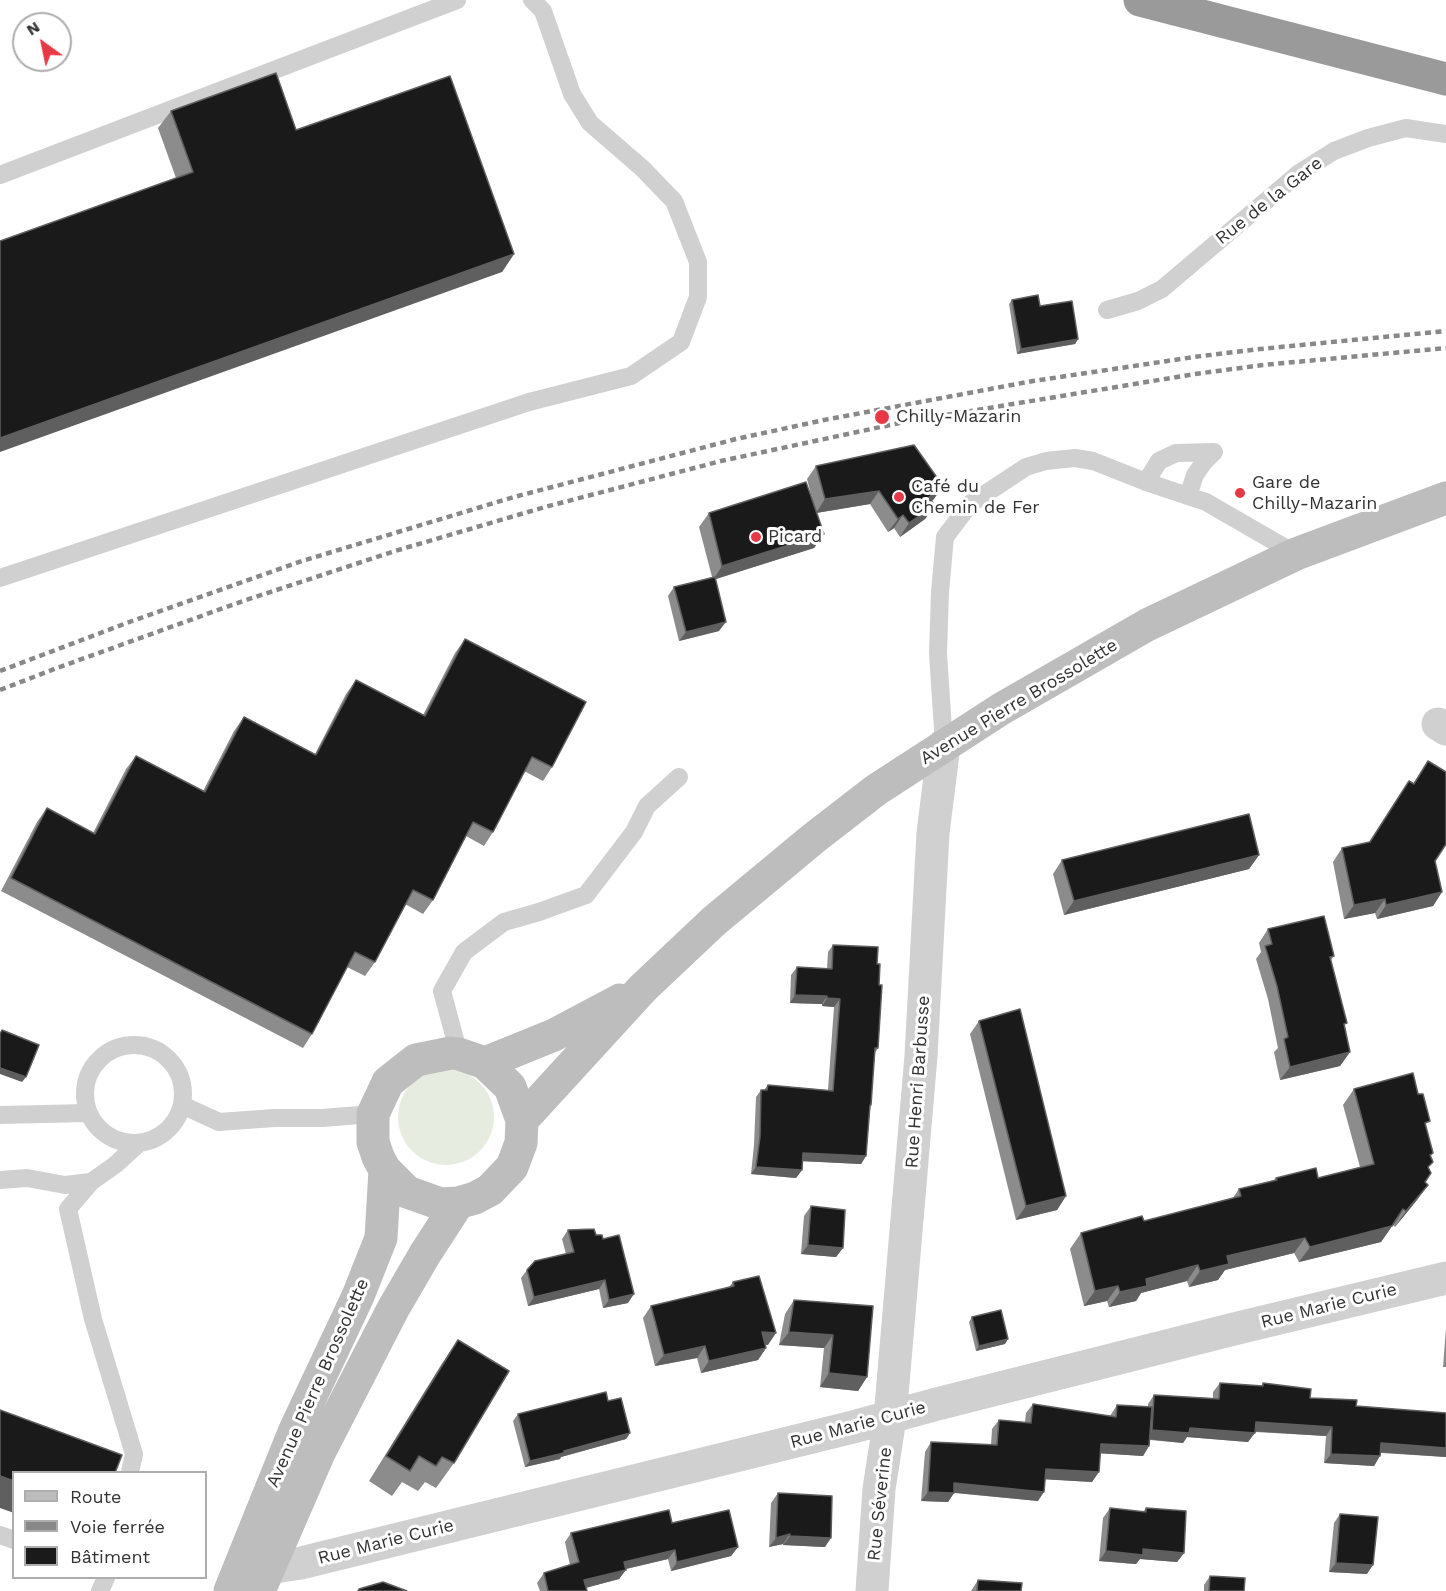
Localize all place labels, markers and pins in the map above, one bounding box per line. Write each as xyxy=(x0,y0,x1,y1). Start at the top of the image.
place label: Chilly-Mazarin xyxy=(896,406,1021,428)
marker: Chilly-Mazarin xyxy=(873,408,891,426)
place label: Gare de Chilly-Mazarin xyxy=(1252,472,1377,514)
place label: Café du Chemin de Fer xyxy=(911,476,1040,518)
marker: Gare de Chilly-Mazarin xyxy=(1233,486,1247,500)
marker: Café du Chemin de Fer xyxy=(892,490,906,504)
place label: Picard xyxy=(768,526,822,548)
marker: Picard xyxy=(749,530,763,544)

